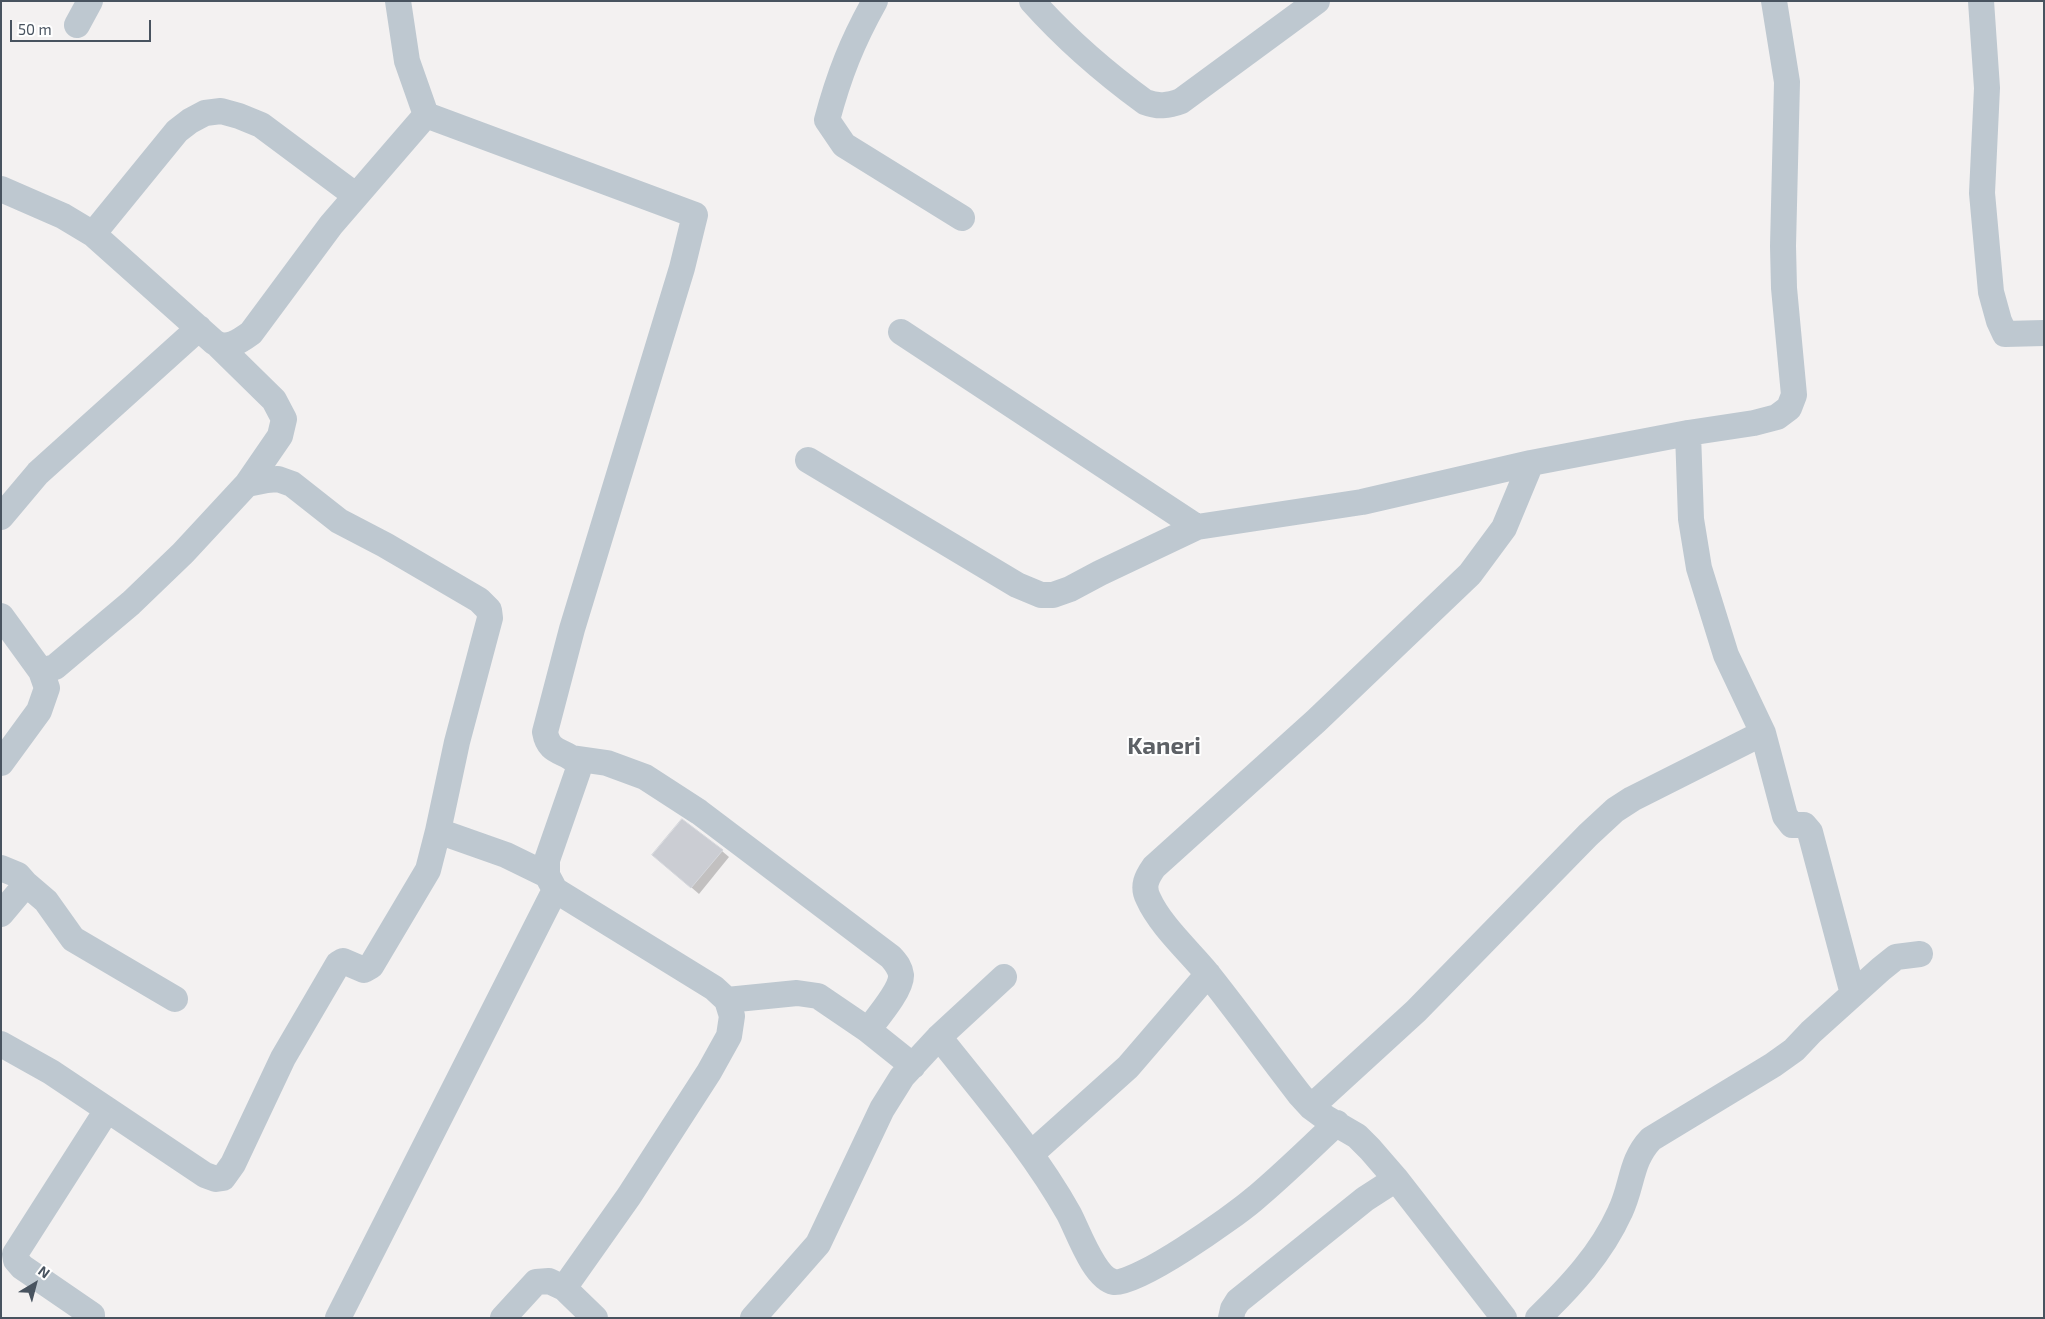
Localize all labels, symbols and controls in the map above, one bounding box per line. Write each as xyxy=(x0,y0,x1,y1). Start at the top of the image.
scale bar xyxy=(12,10,154,42)
text: 50 m xyxy=(18,20,52,38)
district label: Kaneri xyxy=(1127,732,1201,760)
north arrow xyxy=(10,1259,60,1309)
text: N xyxy=(35,1262,53,1281)

